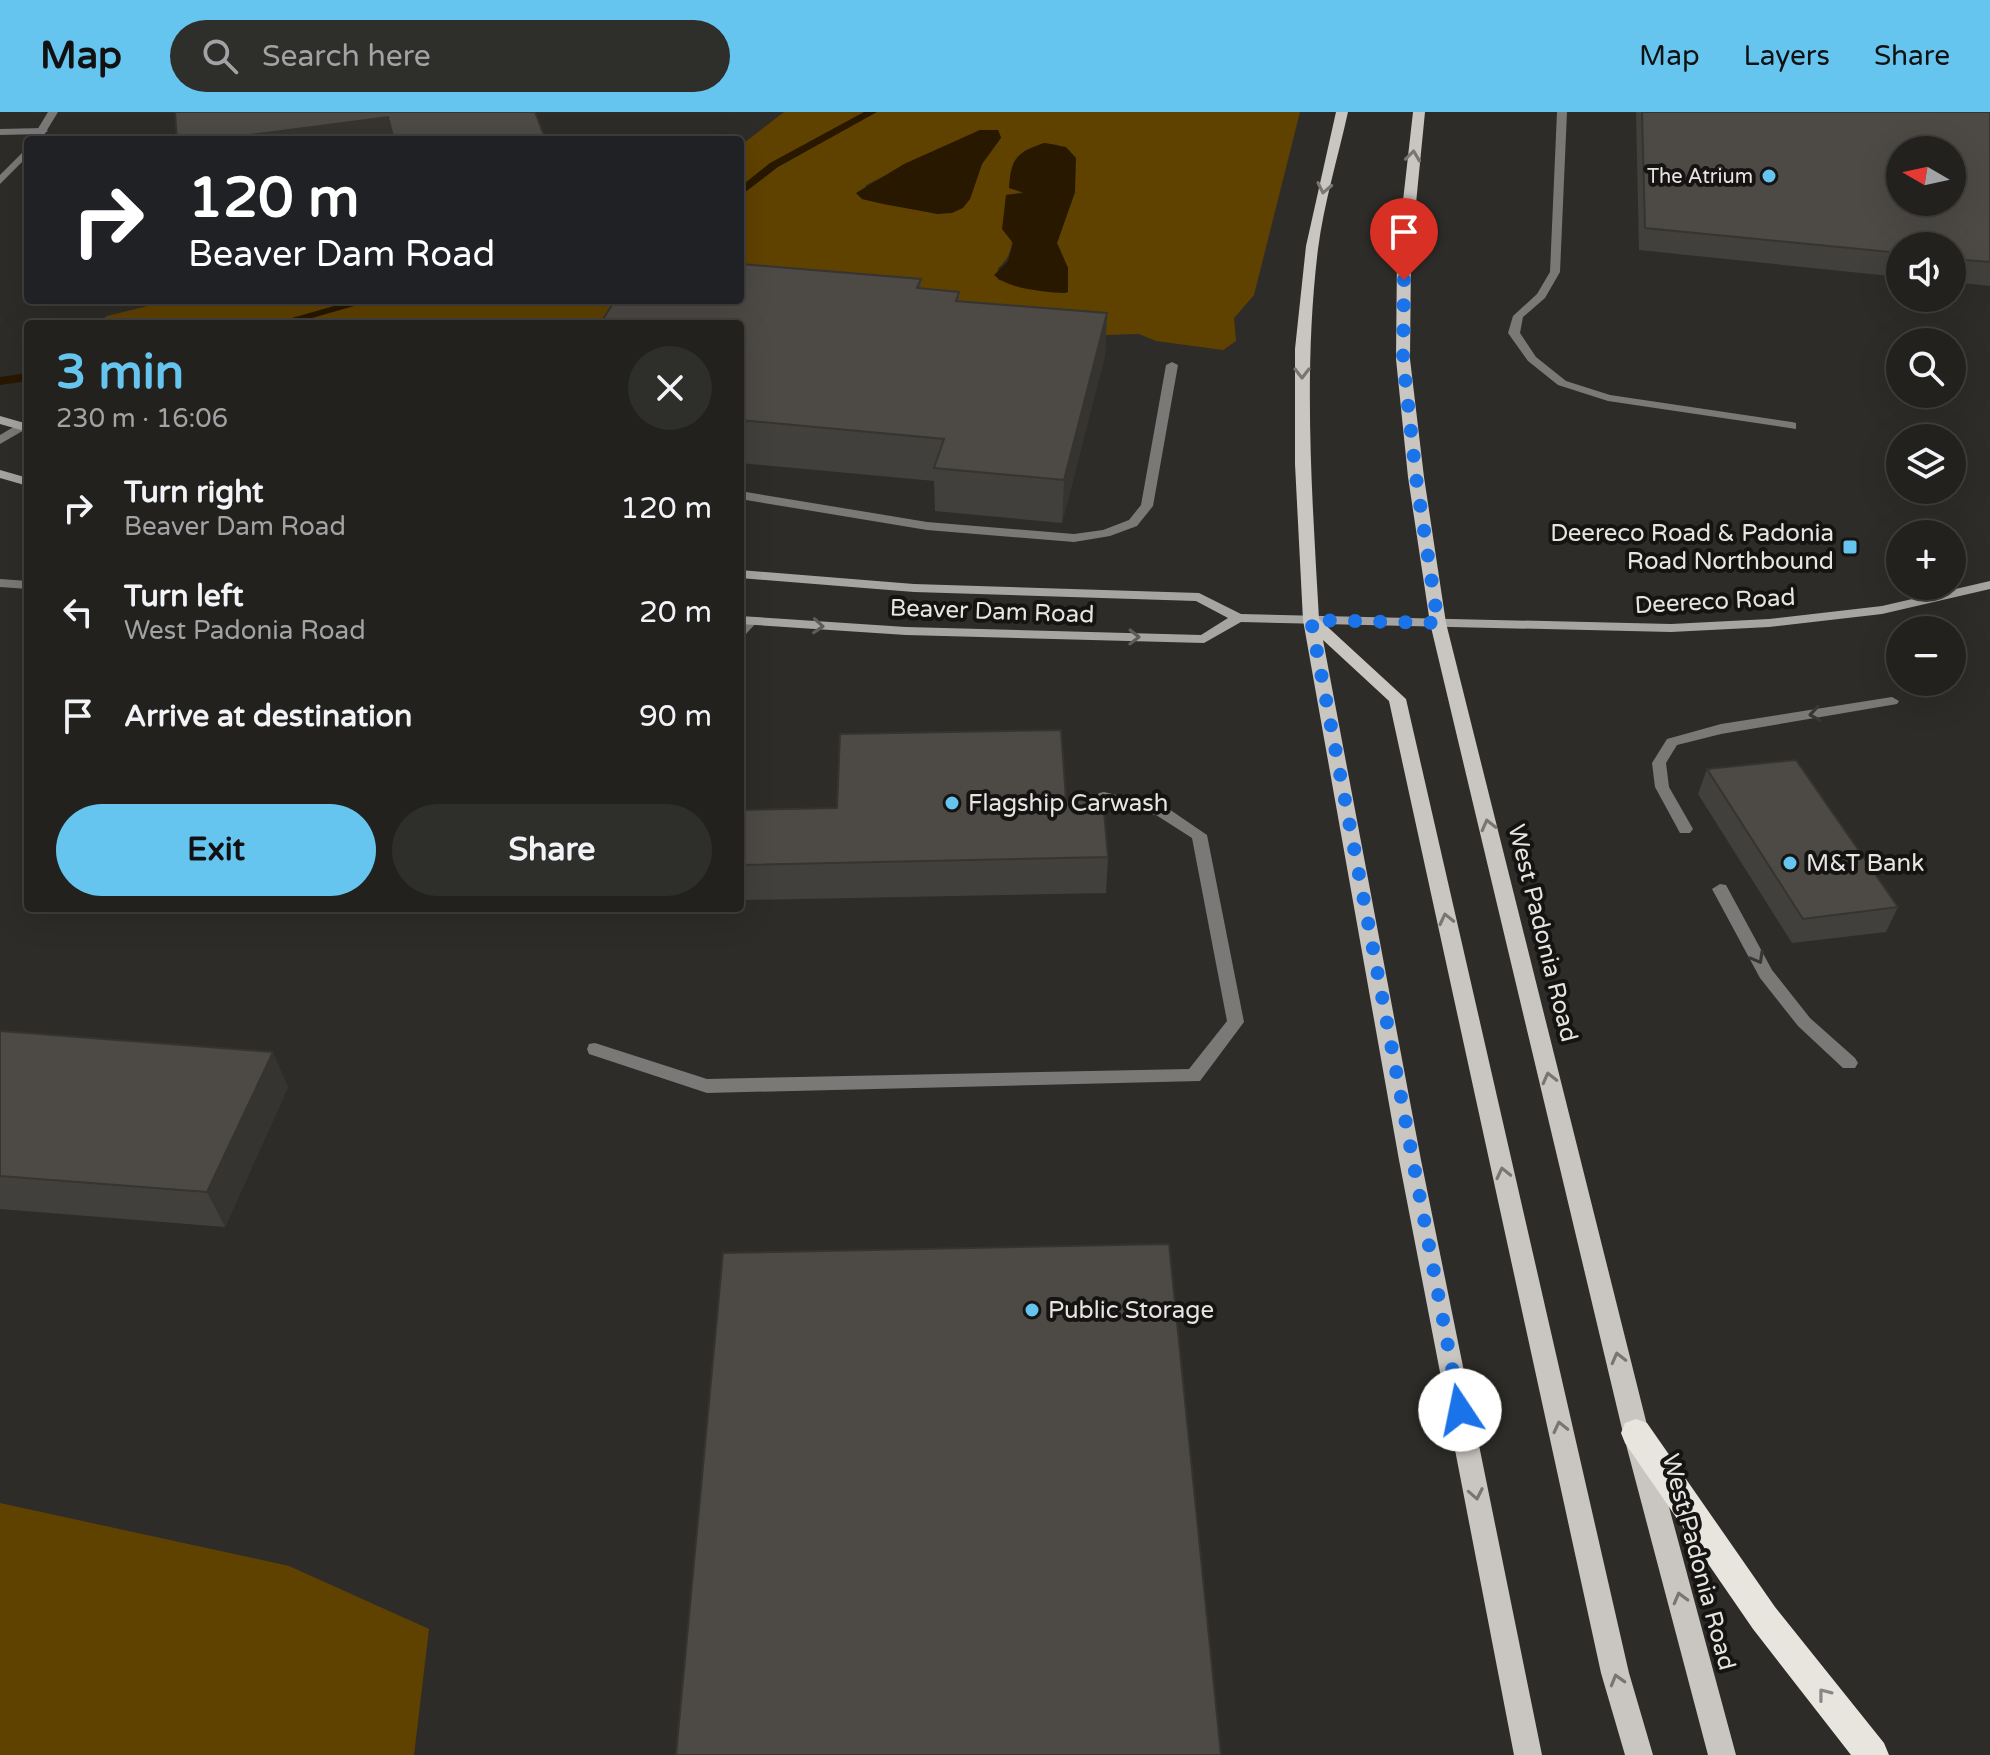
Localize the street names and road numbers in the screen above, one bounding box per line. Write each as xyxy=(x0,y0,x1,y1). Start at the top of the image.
street label: Deereco Road xyxy=(1634,583,1796,620)
street label: Beaver Dam Road xyxy=(889,593,1095,630)
street label: West Padonia Road xyxy=(1501,821,1584,1045)
street label: West Padonia Road xyxy=(1656,1451,1741,1674)

